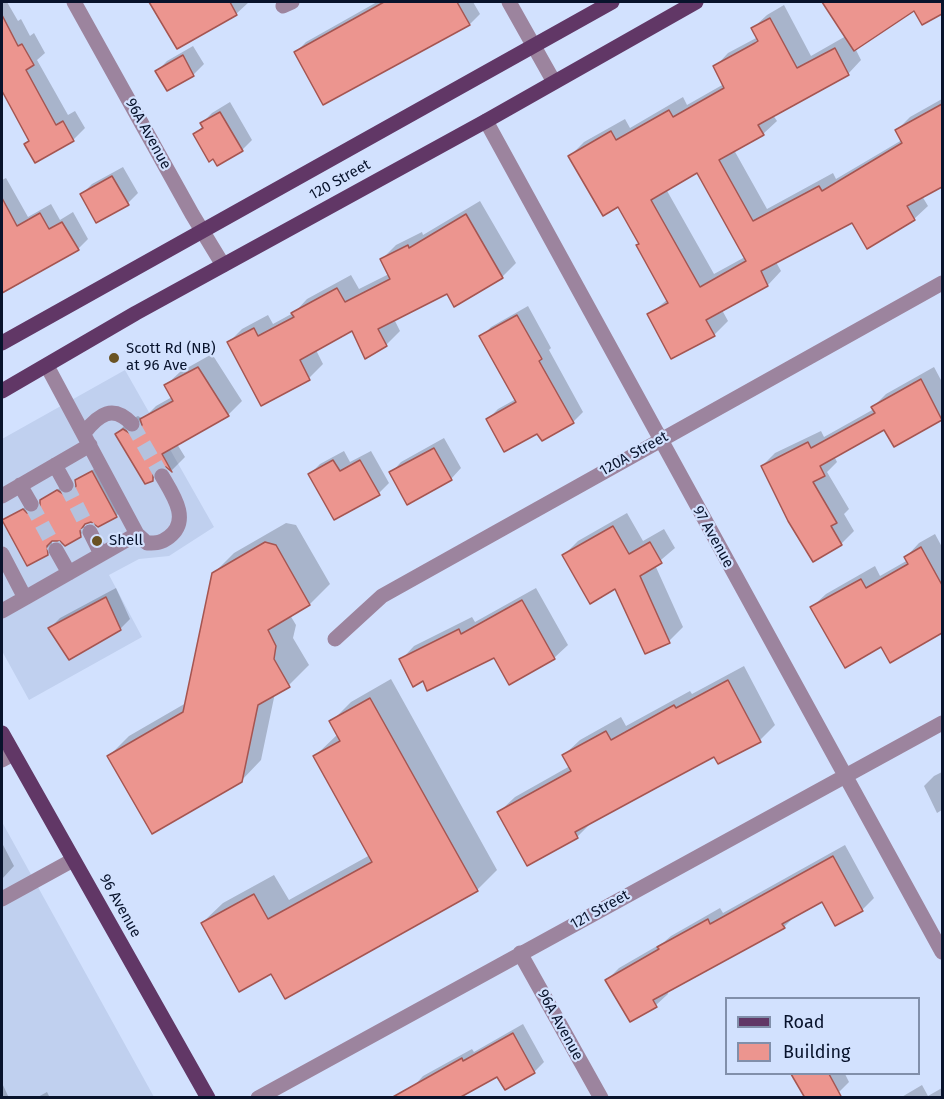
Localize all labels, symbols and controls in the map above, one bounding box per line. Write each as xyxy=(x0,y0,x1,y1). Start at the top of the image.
street label: 96A Avenue xyxy=(121,95,175,173)
street label: 120 Street xyxy=(306,156,374,204)
place label: Scott Rd (NB) at 96 Ave xyxy=(126,340,215,375)
marker: Scott Rd (NB) at 96 Ave xyxy=(107,351,121,365)
street label: 120A Street xyxy=(597,428,671,480)
street label: 97 Avenue xyxy=(689,503,737,571)
place label: Shell xyxy=(109,532,143,550)
marker: Shell xyxy=(90,534,104,548)
street label: 96 Avenue xyxy=(95,871,145,941)
street label: 121 Street xyxy=(567,886,633,934)
street label: 96A Avenue xyxy=(533,986,587,1064)
legend xyxy=(725,997,920,1075)
text: Road xyxy=(783,1011,825,1033)
text: Building xyxy=(783,1041,850,1063)

